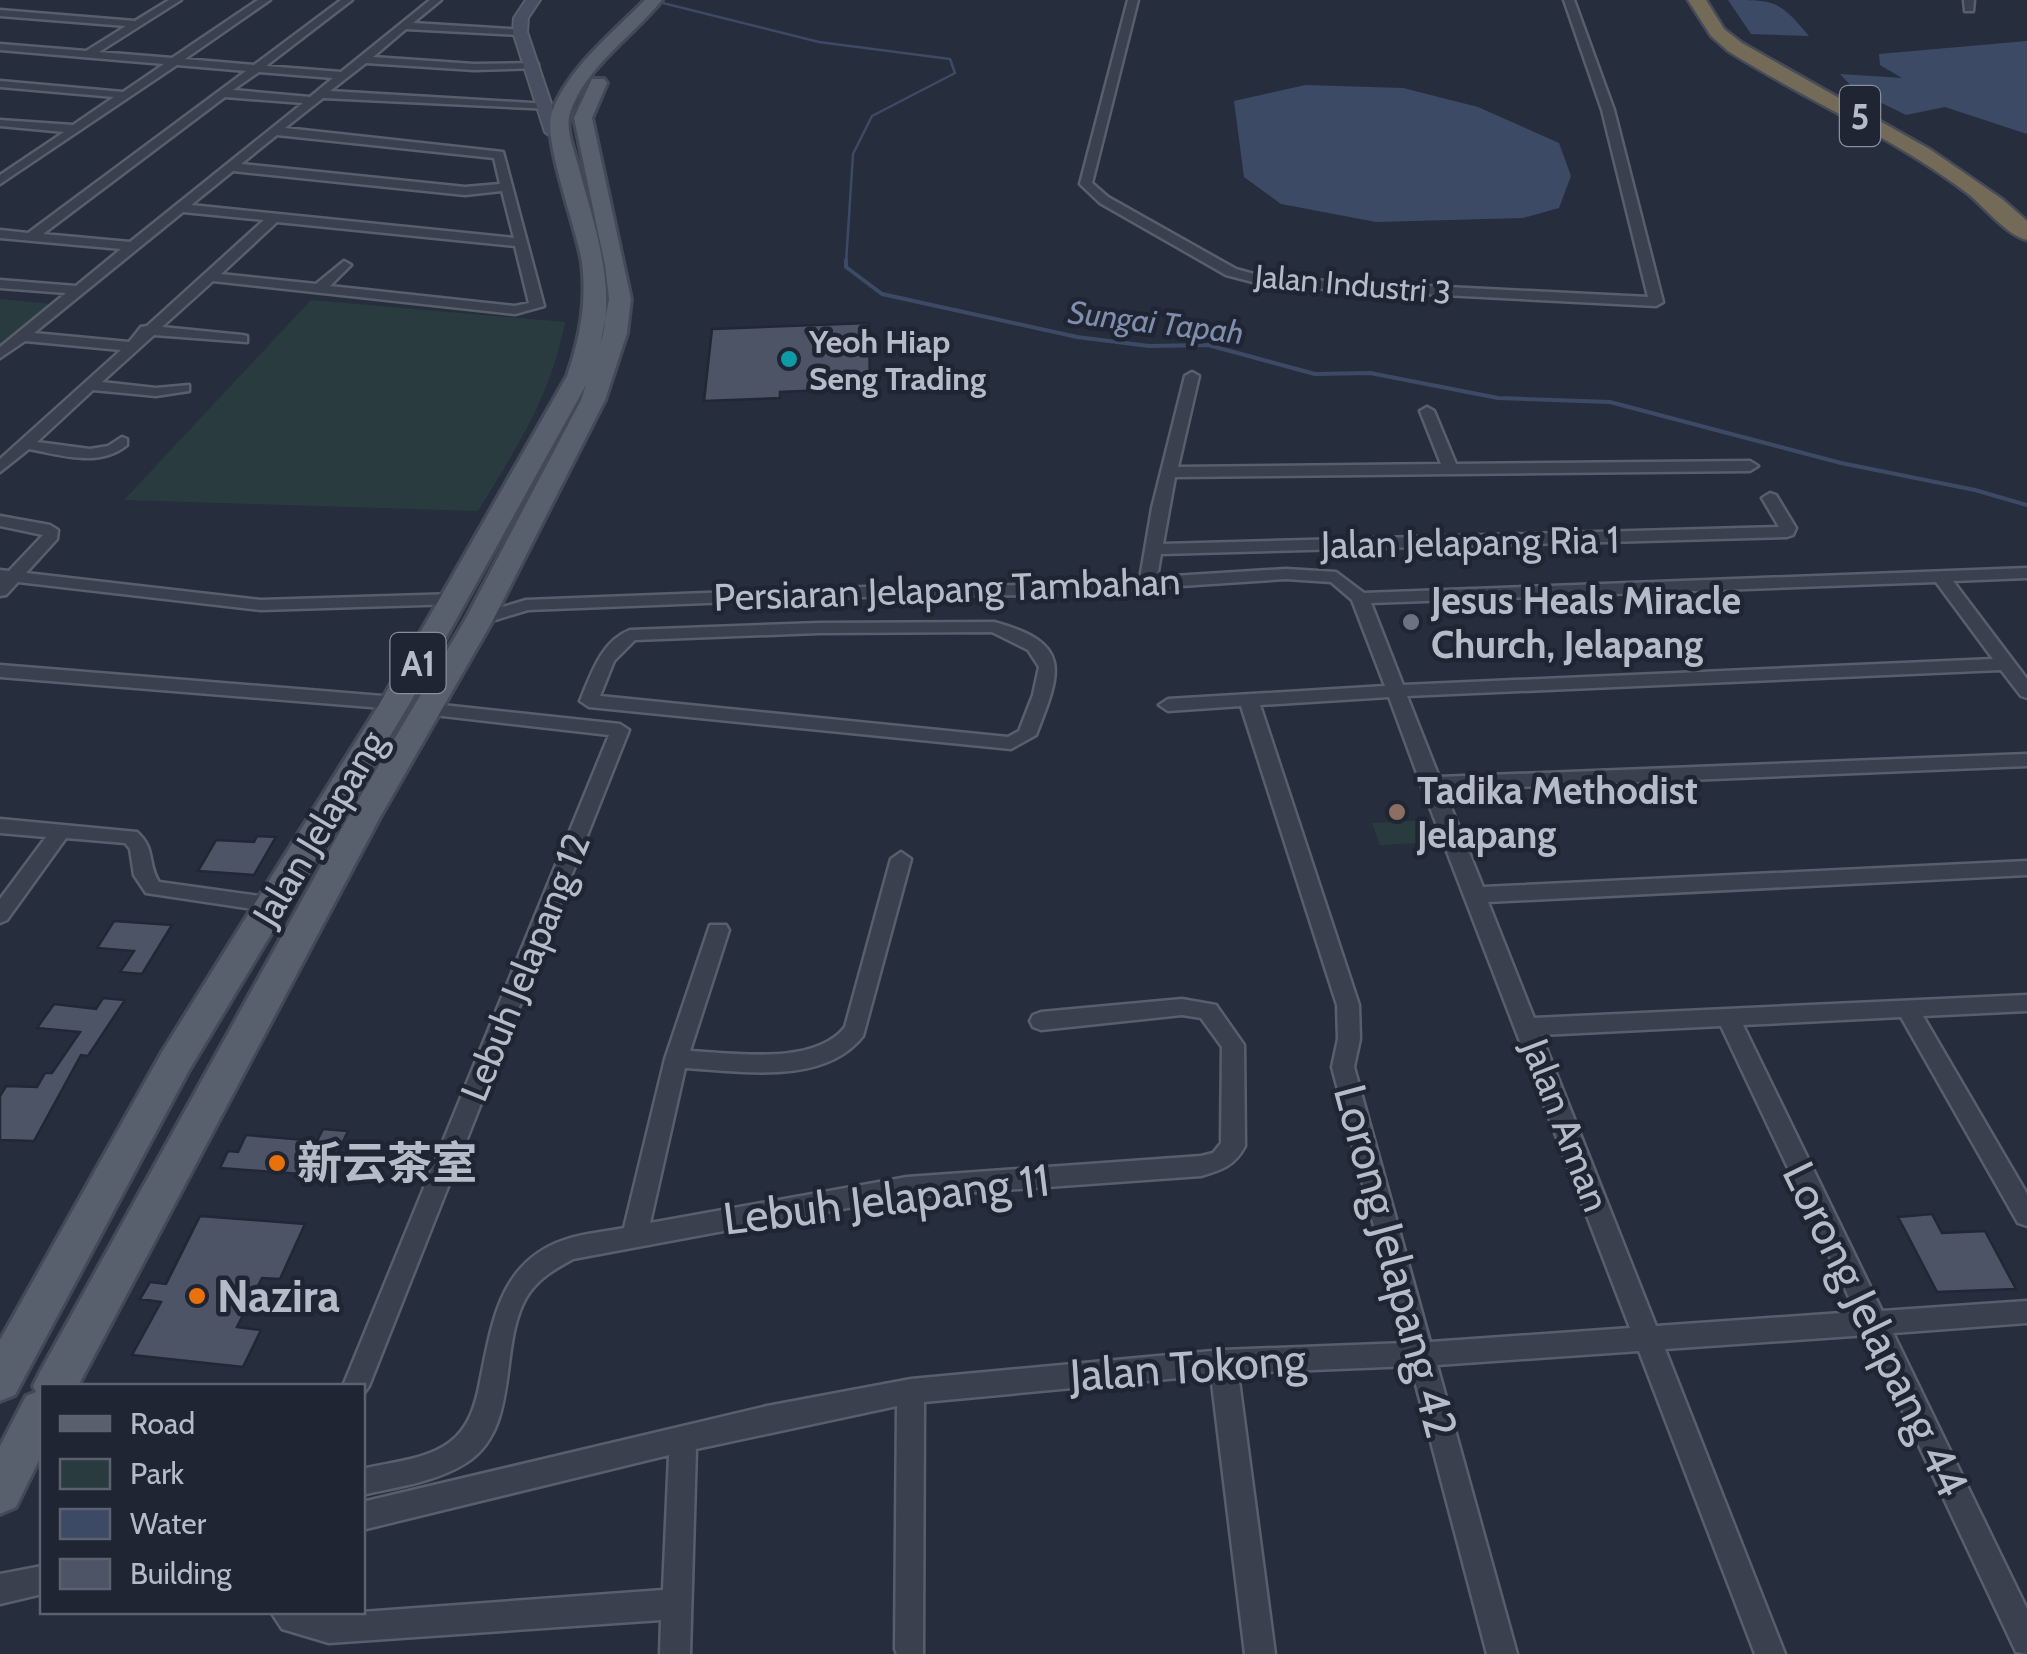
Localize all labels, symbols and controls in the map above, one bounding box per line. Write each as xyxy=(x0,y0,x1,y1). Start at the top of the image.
road number: 5 xyxy=(1840,86,1880,146)
street label: Jalan Industri 3 xyxy=(1252,256,1453,312)
water label: Sungai Tapah xyxy=(1066,292,1246,352)
place label: Yeoh Hiap Seng Trading xyxy=(808,322,986,398)
marker: Yeoh Hiap Seng Trading xyxy=(778,348,800,370)
street label: Jalan Jelapang Ria 1 xyxy=(1319,516,1620,568)
street label: Persiaran Jelapang Tambahan xyxy=(713,557,1181,621)
place label: Jesus Heals Miracle Church, Jelapang xyxy=(1430,577,1741,668)
marker: Jesus Heals Miracle Church, Jelapang xyxy=(1400,611,1422,633)
road number: A1 xyxy=(390,633,446,693)
street label: Jalan Jelapang xyxy=(242,721,396,935)
place label: Tadika Methodist Jelapang xyxy=(1416,767,1698,858)
marker: Tadika Methodist Jelapang xyxy=(1386,801,1408,823)
street label: Lebuh Jelapang 12 xyxy=(450,826,600,1108)
street label: Jalan Aman xyxy=(1511,1031,1620,1218)
street label: Lorong Jelapang 42 xyxy=(1323,1079,1469,1443)
place label: 新云茶室 xyxy=(297,1136,477,1190)
marker: 新云茶室 xyxy=(266,1152,288,1174)
street label: Lebuh Jelapang 11 xyxy=(720,1152,1052,1246)
street label: Lorong Jelapang 44 xyxy=(1772,1153,1980,1505)
place label: Nazira xyxy=(217,1269,340,1323)
marker: Nazira xyxy=(186,1285,208,1307)
street label: Jalan Tokong xyxy=(1067,1332,1309,1402)
legend xyxy=(40,1384,365,1614)
text: Road xyxy=(130,1405,195,1442)
text: Park xyxy=(130,1455,185,1492)
text: Water xyxy=(130,1505,207,1542)
text: Building xyxy=(130,1555,233,1592)

